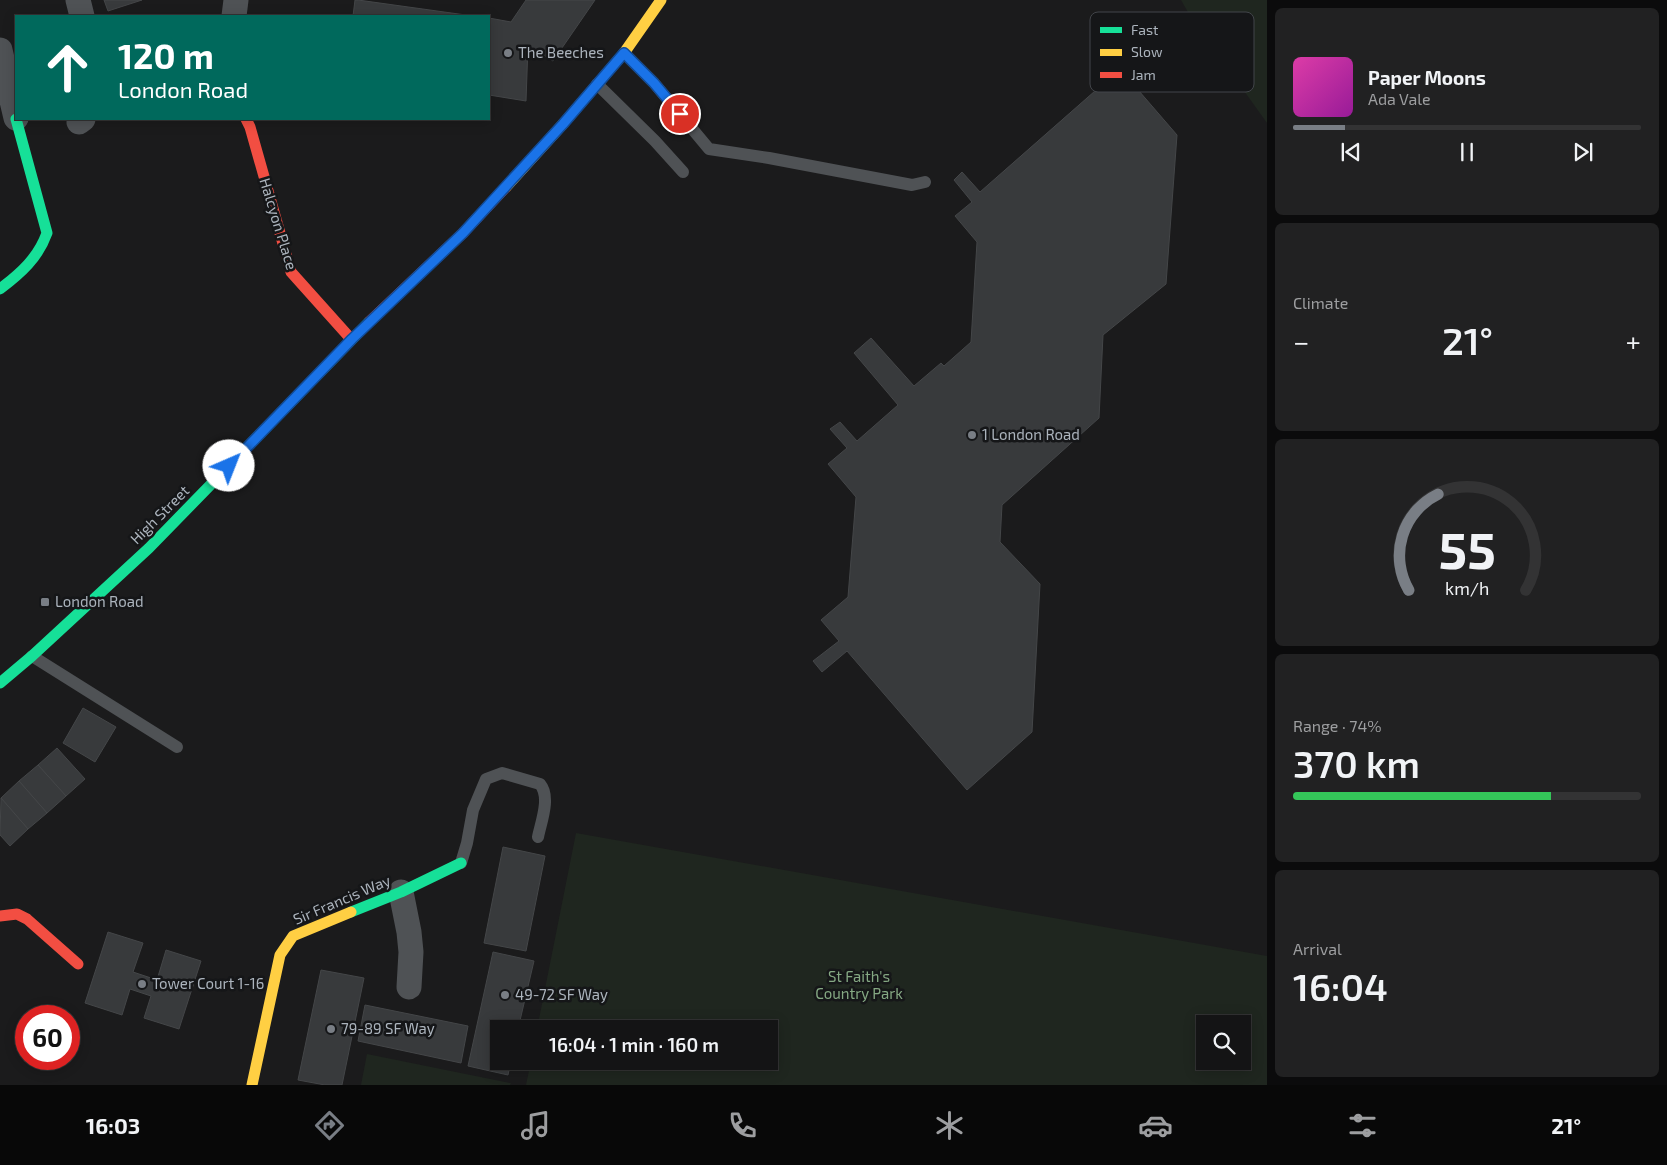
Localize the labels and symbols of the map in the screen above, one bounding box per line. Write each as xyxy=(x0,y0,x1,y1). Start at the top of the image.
legend xyxy=(1090,12,1254,92)
text: Fast xyxy=(1131,21,1158,38)
place label: The Beeches xyxy=(518,43,604,61)
text: Slow xyxy=(1131,43,1163,60)
marker: The Beeches xyxy=(502,47,514,59)
text: Jam xyxy=(1131,66,1156,83)
pin xyxy=(659,93,701,135)
street label: Halcyon Place xyxy=(256,176,301,272)
place label: 1 London Road xyxy=(982,425,1080,443)
marker: 1 London Road xyxy=(966,429,978,441)
position arrow xyxy=(202,439,254,491)
street label: High Street xyxy=(126,481,193,547)
place label: London Road xyxy=(55,592,144,610)
marker: London Road xyxy=(39,596,51,608)
street label: Sir Francis Way xyxy=(290,870,393,928)
park label: St Faith's Country Park xyxy=(815,967,903,1002)
place label: Tower Court 1-16 xyxy=(152,974,264,992)
marker: Tower Court 1-16 xyxy=(136,978,148,990)
place label: 49-72 SF Way xyxy=(515,985,608,1003)
marker: 49-72 SF Way xyxy=(499,989,511,1001)
speed limit sign: 60 xyxy=(15,1005,80,1070)
place label: 79-89 SF Way xyxy=(341,1019,435,1037)
marker: 79-89 SF Way xyxy=(325,1023,337,1035)

